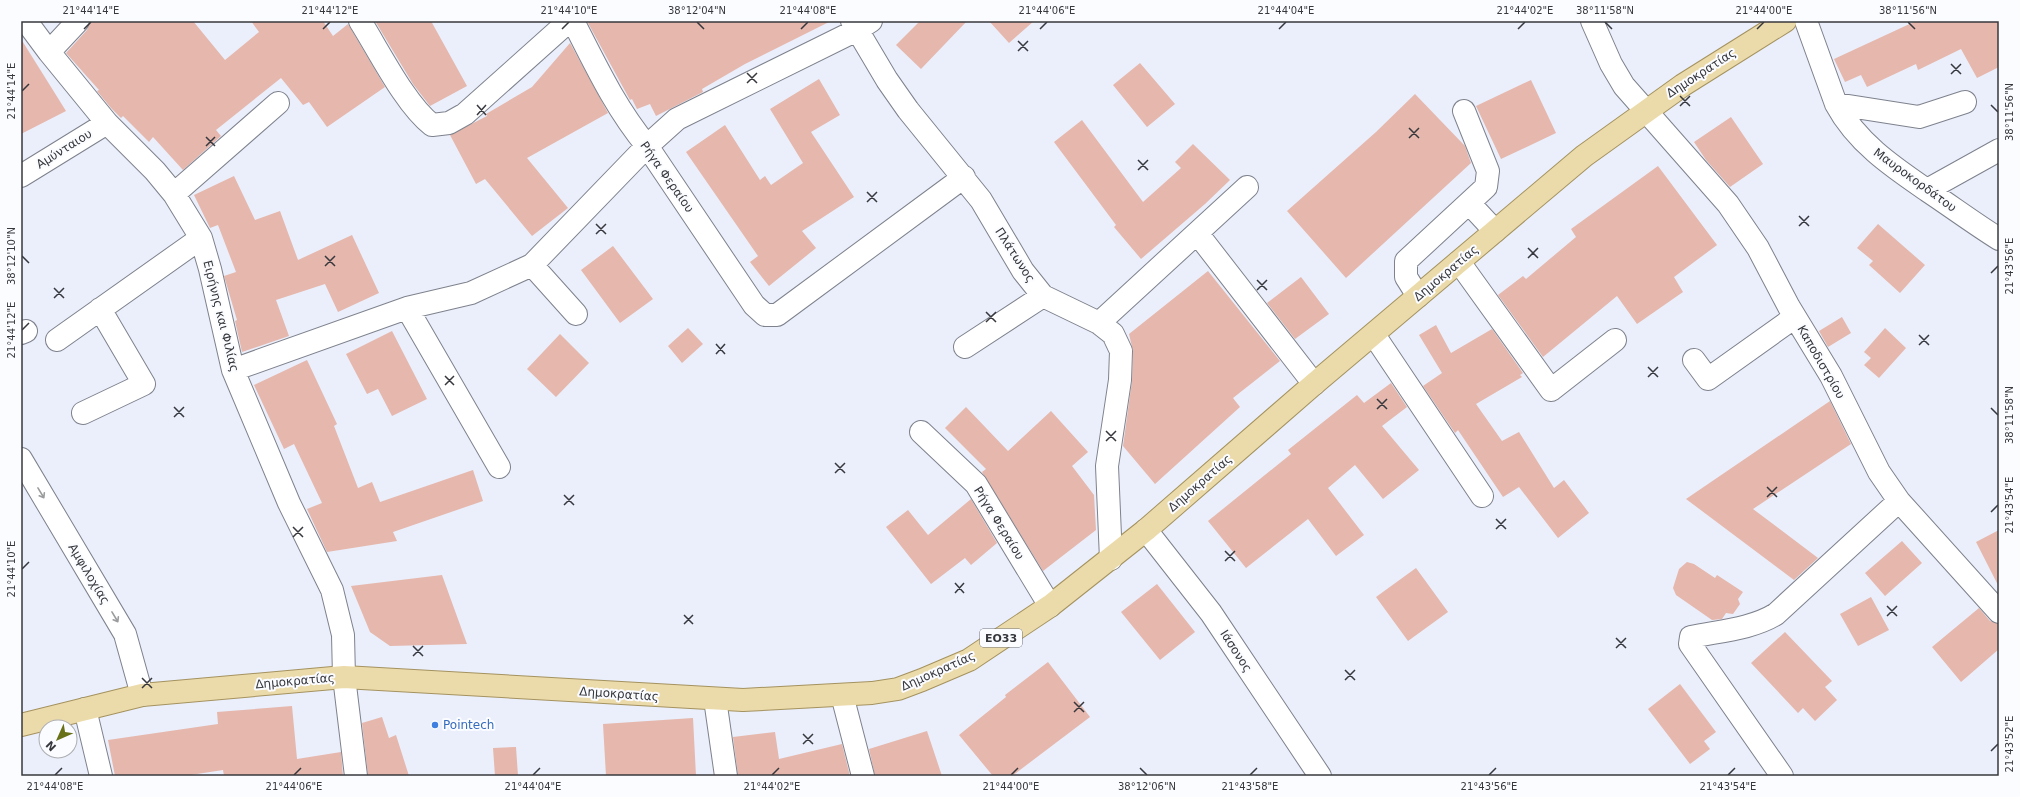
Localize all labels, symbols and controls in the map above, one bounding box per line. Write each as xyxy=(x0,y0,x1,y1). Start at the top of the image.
text: 21°44'14"E xyxy=(63,5,119,16)
text: 21°44'12"E xyxy=(302,5,358,16)
text: 21°44'10"E xyxy=(541,5,597,16)
text: 38°12'04"N xyxy=(668,5,726,16)
text: 21°44'08"E xyxy=(780,5,836,16)
text: 21°44'06"E xyxy=(1019,5,1075,16)
text: 21°44'04"E xyxy=(1258,5,1314,16)
text: 21°44'02"E xyxy=(1497,5,1553,16)
text: 38°11'58"N xyxy=(1576,5,1634,16)
text: 21°44'00"E xyxy=(1736,5,1792,16)
text: 38°11'56"N xyxy=(1879,5,1937,16)
street label: Δημοκρατίας xyxy=(1664,45,1738,101)
text: 21°44'14"E xyxy=(6,63,17,119)
text: 38°11'56"N xyxy=(2004,83,2015,141)
street label: Αμύνταιου xyxy=(34,126,94,172)
street label: Ρήγα Φεραίου xyxy=(637,139,697,215)
street label: Μαυροκορδάτου xyxy=(1871,145,1959,215)
street label: Πλάτωνος xyxy=(992,225,1038,285)
text: 38°12'10"N xyxy=(6,227,17,285)
text: 21°43'56"E xyxy=(2004,238,2015,294)
street label: Δημοκρατίας xyxy=(1411,242,1481,304)
street label: Ειρήνης και Φιλίας xyxy=(200,259,242,373)
text: 21°44'12"E xyxy=(6,302,17,358)
street label: Καποδιστρίου xyxy=(1794,323,1848,401)
text: 38°11'58"N xyxy=(2004,386,2015,444)
street label: Δημοκρατίας xyxy=(1165,452,1235,514)
text: 21°43'54"E xyxy=(2004,477,2015,533)
street label: Ρήγα Φεραίου xyxy=(971,484,1027,562)
one-way arrow xyxy=(37,487,45,498)
text: 21°44'10"E xyxy=(6,541,17,597)
street label: Αμφιλοχίας xyxy=(65,541,113,607)
one-way arrow xyxy=(111,611,119,623)
street label: Ιάσονος xyxy=(1217,627,1255,675)
road number: ΕΟ33 xyxy=(980,629,1022,647)
street label: Δημοκρατίας xyxy=(899,648,977,694)
street label: Δημοκρατίας xyxy=(255,671,335,691)
street label: Δημοκρατίας xyxy=(579,684,659,704)
text: 21°43'52"E xyxy=(2004,716,2015,772)
place label: Pointech xyxy=(443,718,494,732)
north arrow xyxy=(38,719,78,759)
marker: Pointech xyxy=(430,720,440,730)
text: N xyxy=(43,738,59,754)
text: 21°44'08"E xyxy=(27,781,83,792)
text: 21°44'06"E xyxy=(266,781,322,792)
text: 21°44'04"E xyxy=(505,781,561,792)
text: 21°44'02"E xyxy=(744,781,800,792)
text: 21°44'00"E xyxy=(983,781,1039,792)
text: 38°12'06"N xyxy=(1118,781,1176,792)
text: 21°43'58"E xyxy=(1222,781,1278,792)
text: 21°43'56"E xyxy=(1461,781,1517,792)
text: 21°43'54"E xyxy=(1700,781,1756,792)

